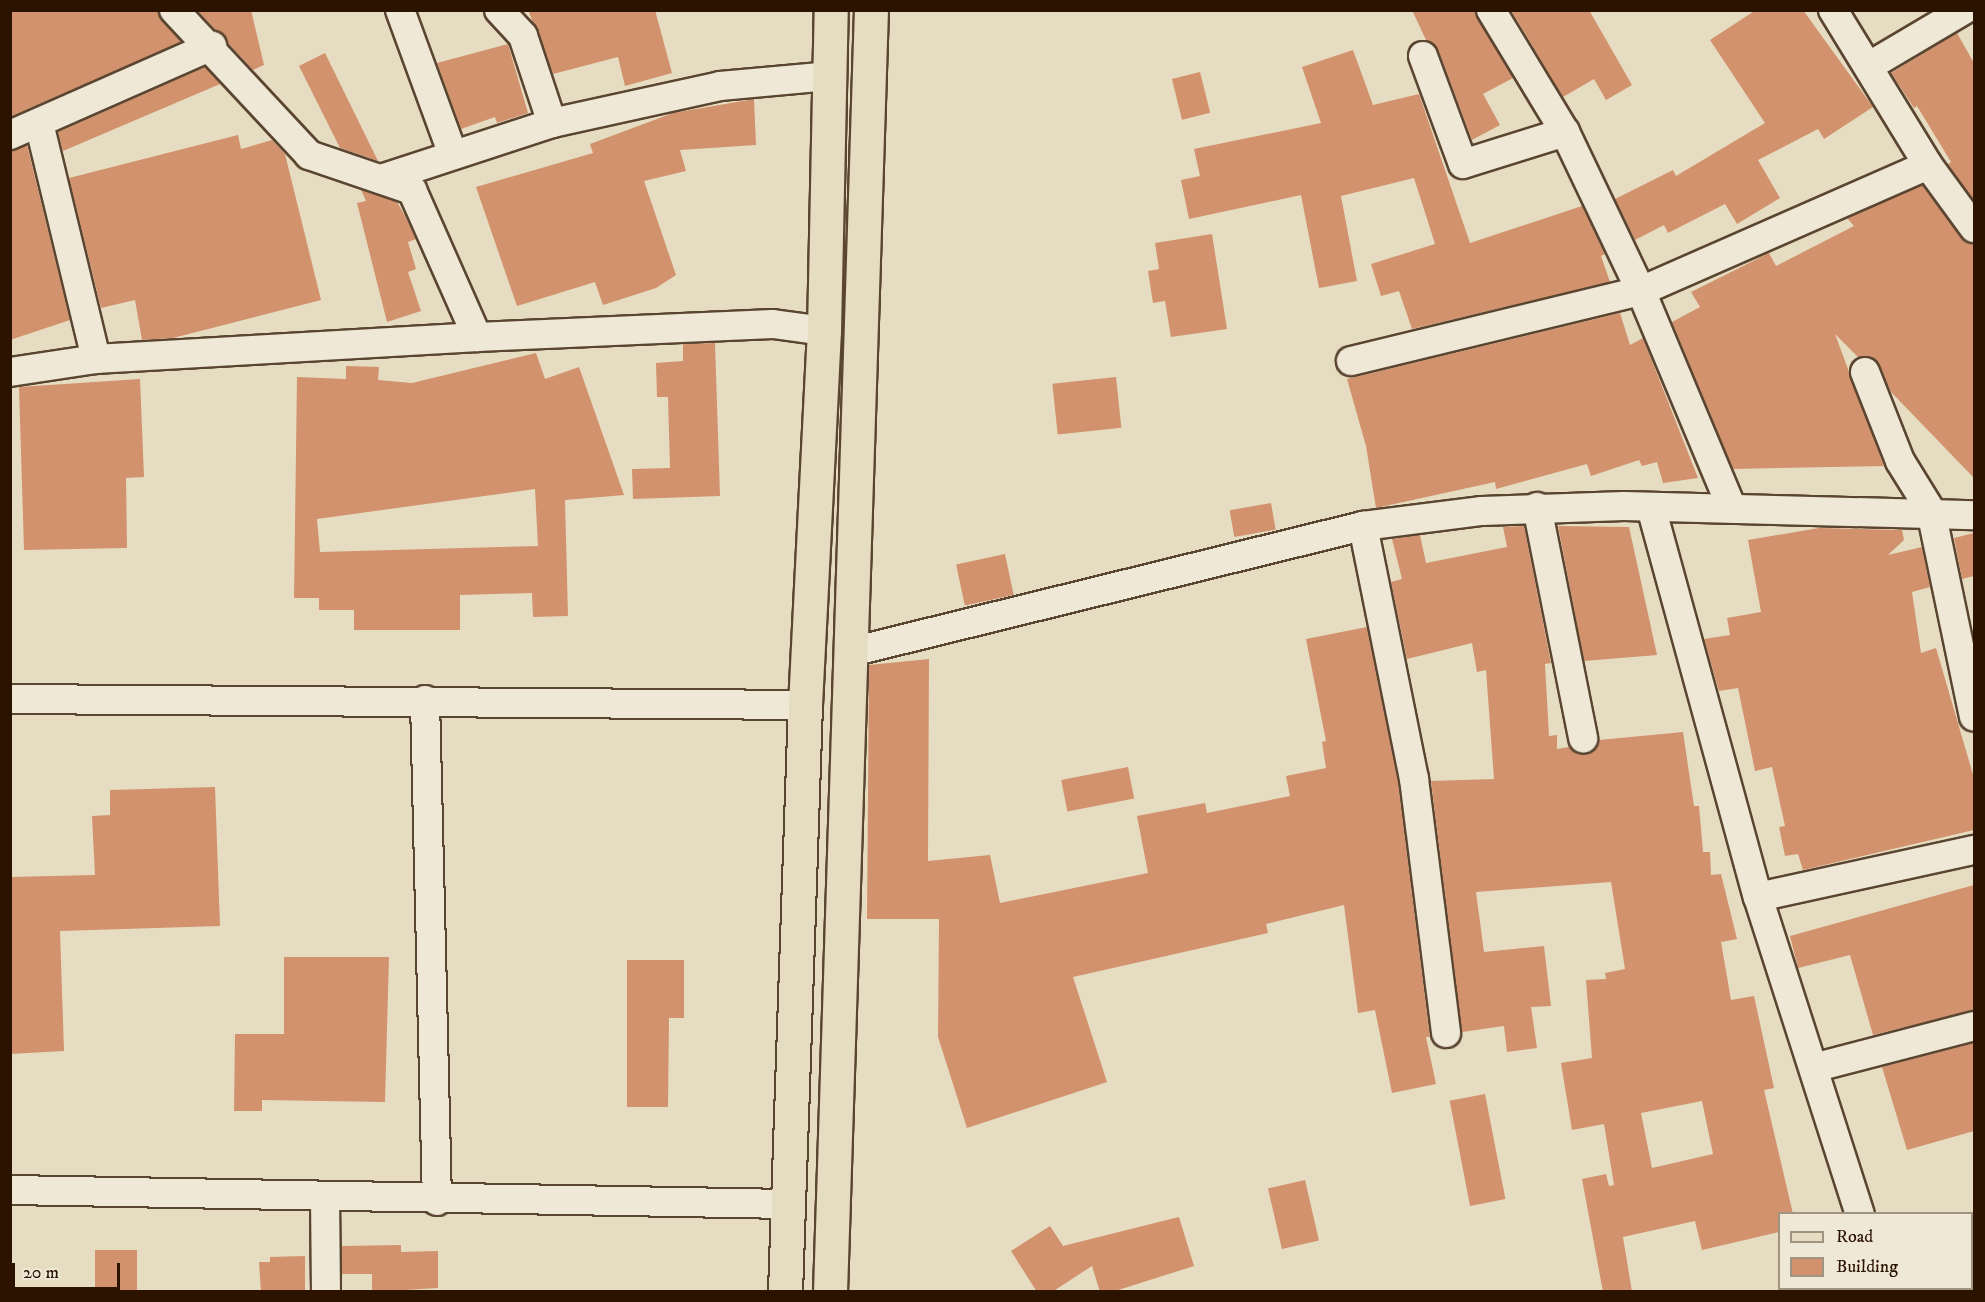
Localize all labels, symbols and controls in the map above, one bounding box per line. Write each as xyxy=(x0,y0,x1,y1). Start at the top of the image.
legend xyxy=(1778,1212,1973,1290)
text: Road xyxy=(1836,1226,1873,1248)
scale bar xyxy=(15,1251,123,1289)
text: Building xyxy=(1836,1256,1898,1278)
text: 20 m xyxy=(23,1262,59,1284)

